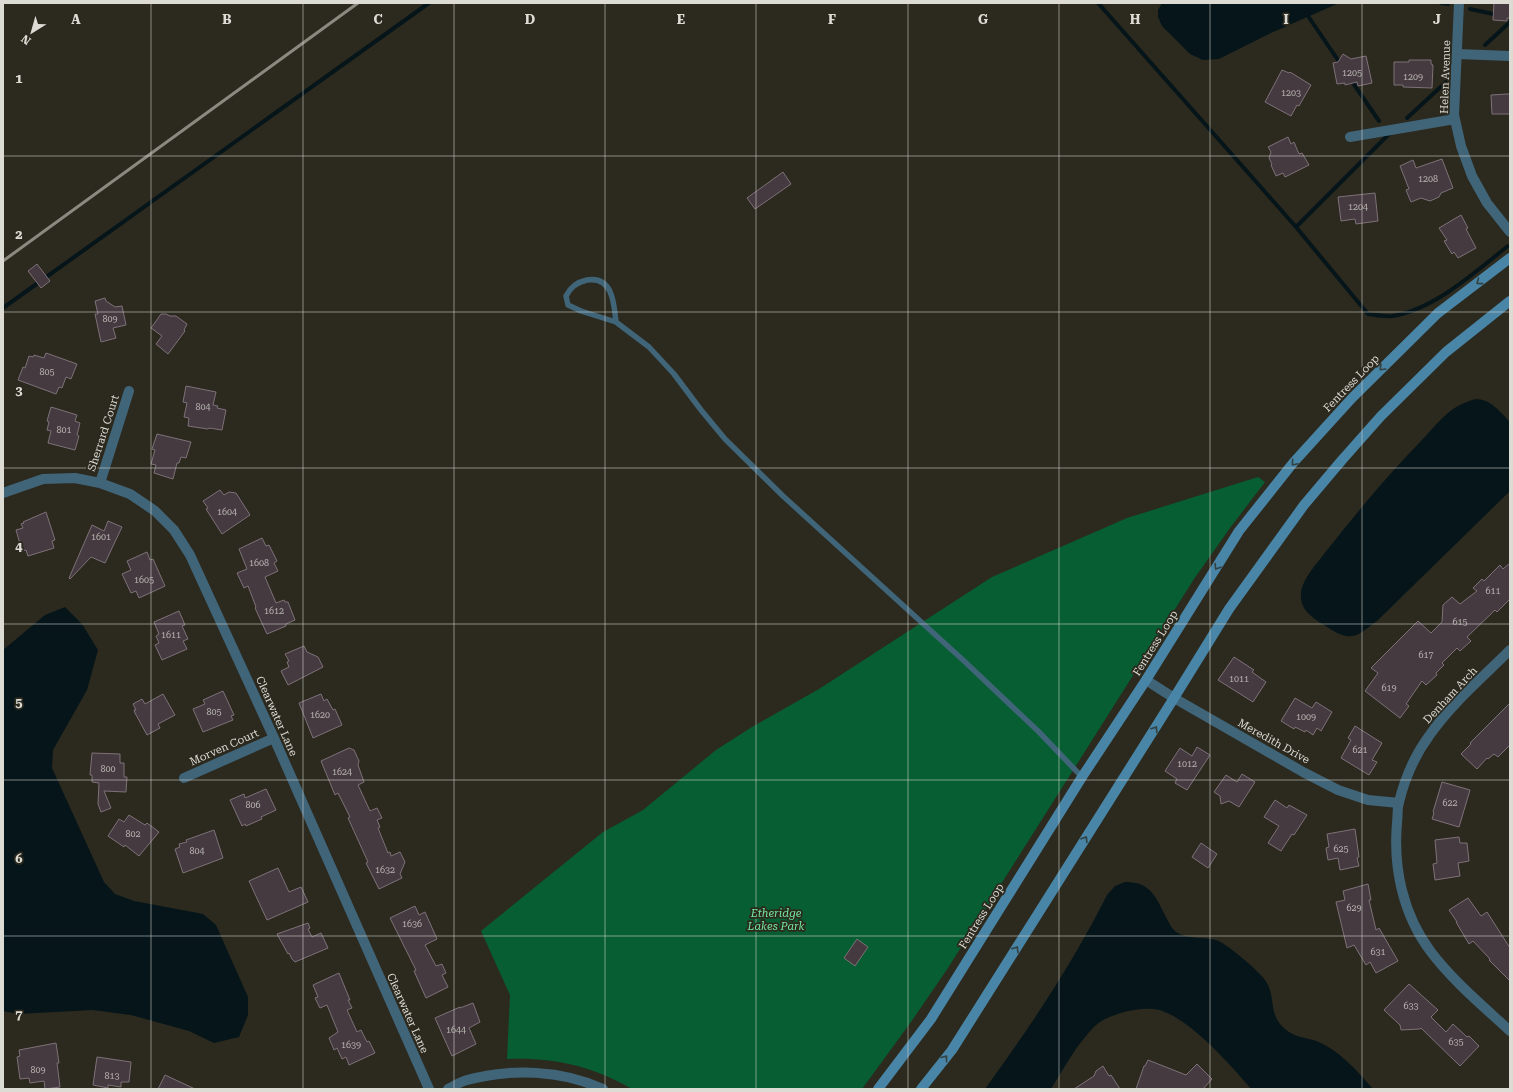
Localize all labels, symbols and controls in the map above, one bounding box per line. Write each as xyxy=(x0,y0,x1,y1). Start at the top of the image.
north arrow xyxy=(12,12,52,52)
text: A xyxy=(71,12,81,27)
text: B xyxy=(222,12,232,27)
text: C xyxy=(373,12,383,27)
text: D xyxy=(525,12,535,27)
text: E xyxy=(677,12,685,27)
text: F xyxy=(828,12,836,27)
text: G xyxy=(978,12,988,27)
text: H xyxy=(1130,12,1141,27)
text: I xyxy=(1283,12,1289,27)
text: J xyxy=(1433,12,1441,27)
text: N xyxy=(19,32,34,47)
street label: Helen Avenue xyxy=(1438,40,1453,114)
house number: 1205 xyxy=(1342,68,1362,78)
text: 1 xyxy=(15,71,23,86)
house number: 1209 xyxy=(1403,72,1423,82)
house number: 1203 xyxy=(1281,88,1301,98)
house number: 1208 xyxy=(1418,174,1438,184)
house number: 1204 xyxy=(1348,202,1368,212)
text: 2 xyxy=(15,227,23,242)
one-way arrow xyxy=(1476,277,1483,284)
house number: 809 xyxy=(102,314,118,324)
street label: Fentress Loop xyxy=(1321,352,1382,415)
one-way arrow xyxy=(1379,363,1387,371)
house number: 805 xyxy=(39,367,55,377)
text: 3 xyxy=(15,383,23,398)
street label: Sherrard Court xyxy=(85,393,122,473)
house number: 804 xyxy=(195,402,211,412)
house number: 801 xyxy=(56,425,72,435)
one-way arrow xyxy=(1291,458,1298,466)
house number: 1604 xyxy=(217,507,237,517)
house number: 1601 xyxy=(91,532,111,542)
text: 4 xyxy=(15,539,23,554)
house number: 1608 xyxy=(249,558,269,568)
one-way arrow xyxy=(1214,563,1221,570)
house number: 1605 xyxy=(134,575,154,585)
house number: 611 xyxy=(1485,586,1501,596)
house number: 1612 xyxy=(264,606,284,616)
street label: Fentress Loop xyxy=(1130,608,1181,678)
house number: 615 xyxy=(1452,617,1468,627)
house number: 1611 xyxy=(161,630,181,640)
house number: 617 xyxy=(1418,650,1434,660)
street label: Denham Arch xyxy=(1421,664,1480,726)
street label: Clearwater Lane xyxy=(253,674,300,758)
house number: 1011 xyxy=(1229,674,1249,684)
house number: 619 xyxy=(1381,683,1397,693)
text: 5 xyxy=(15,695,23,710)
house number: 805 xyxy=(206,707,222,717)
house number: 1620 xyxy=(310,710,330,720)
house number: 1009 xyxy=(1296,712,1316,722)
street label: Meredith Drive xyxy=(1236,716,1312,767)
street label: Morven Court xyxy=(188,726,261,769)
one-way arrow xyxy=(1150,727,1157,734)
house number: 621 xyxy=(1352,745,1368,755)
house number: 1012 xyxy=(1177,759,1197,769)
house number: 800 xyxy=(100,764,116,774)
house number: 1624 xyxy=(332,767,352,777)
house number: 622 xyxy=(1442,798,1458,808)
house number: 806 xyxy=(245,800,261,810)
house number: 802 xyxy=(125,829,141,839)
one-way arrow xyxy=(1080,836,1088,843)
house number: 625 xyxy=(1333,844,1349,854)
house number: 804 xyxy=(189,846,205,856)
text: 6 xyxy=(15,851,23,866)
house number: 1632 xyxy=(375,865,395,875)
street label: Fentress Loop xyxy=(956,881,1007,951)
house number: 629 xyxy=(1346,903,1362,913)
park label: Etheridge Lakes Park xyxy=(747,907,804,933)
house number: 1636 xyxy=(402,919,422,929)
one-way arrow xyxy=(1011,946,1018,953)
house number: 631 xyxy=(1370,947,1386,957)
street label: Clearwater Lane xyxy=(384,971,431,1055)
house number: 633 xyxy=(1403,1001,1419,1011)
text: 7 xyxy=(15,1007,23,1022)
house number: 1644 xyxy=(446,1025,466,1035)
house number: 635 xyxy=(1448,1037,1464,1047)
house number: 1639 xyxy=(341,1040,361,1050)
one-way arrow xyxy=(940,1056,947,1063)
house number: 809 xyxy=(30,1065,46,1075)
house number: 813 xyxy=(104,1071,120,1081)

